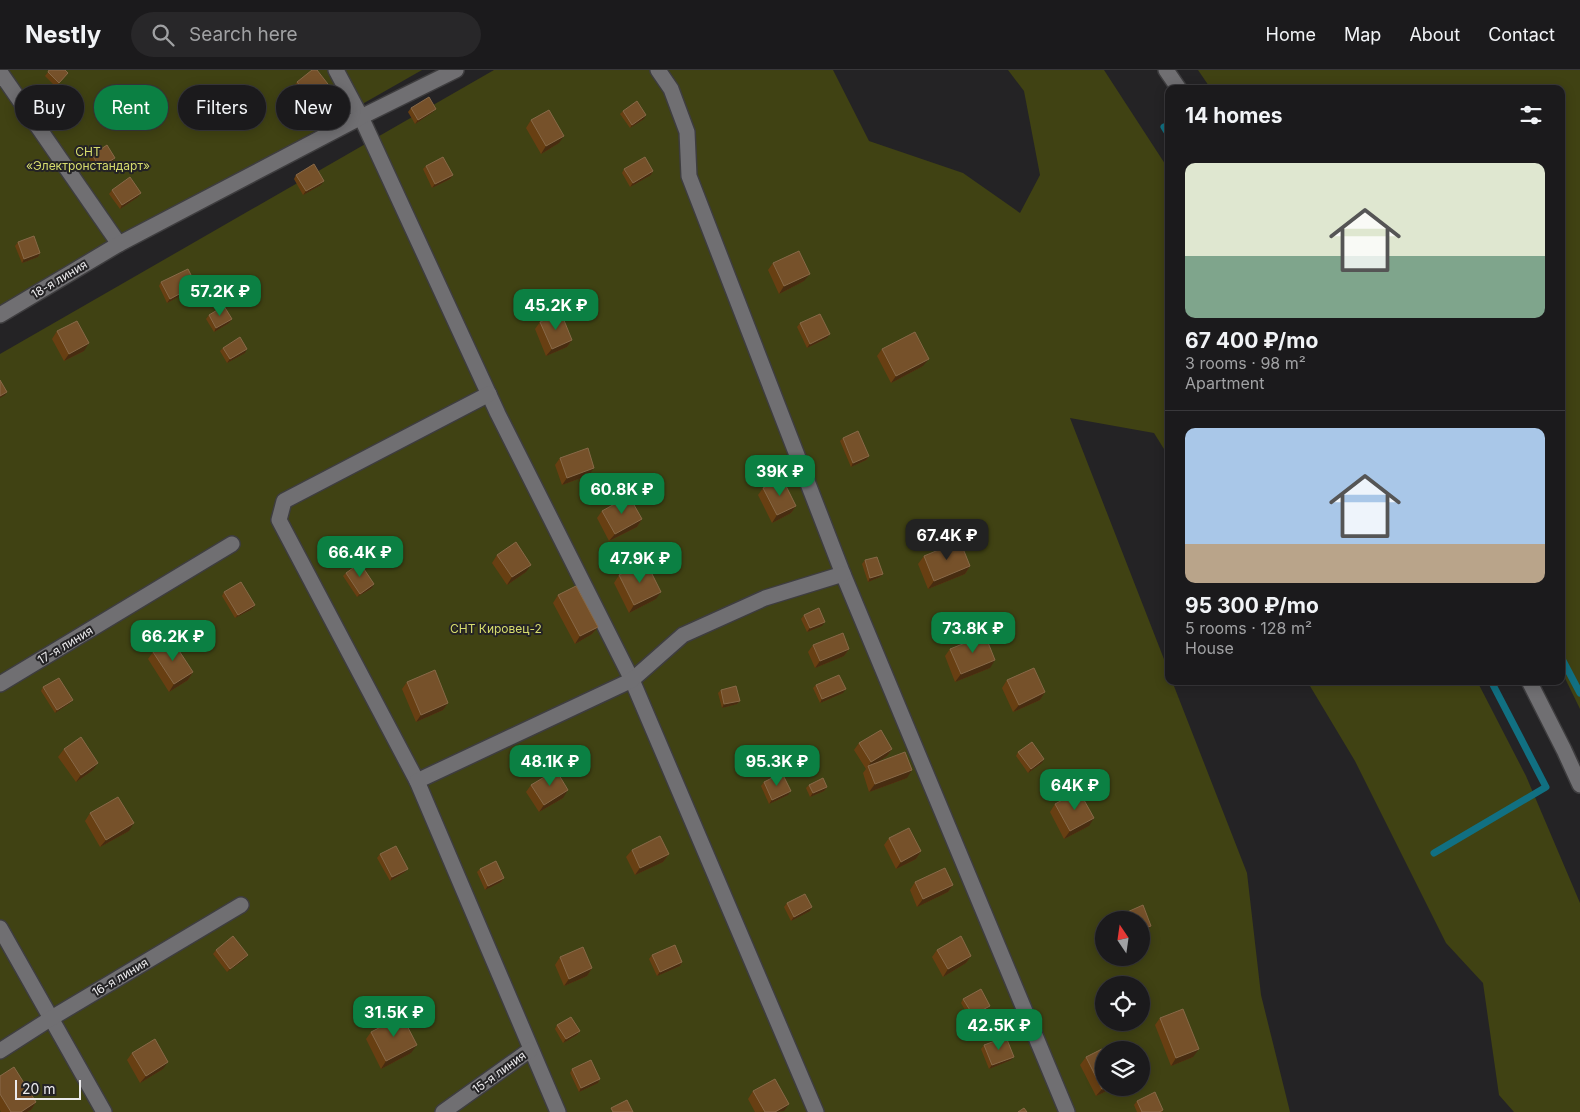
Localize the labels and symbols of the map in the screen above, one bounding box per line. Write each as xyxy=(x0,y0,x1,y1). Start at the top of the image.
park label: СНТ «Электронстандарт» xyxy=(26,144,150,173)
street label: 18-я линия xyxy=(28,256,90,302)
pin: 57.2K ₽ xyxy=(174,274,266,317)
pin: 45.2K ₽ xyxy=(510,288,602,331)
pin: 39K ₽ xyxy=(745,454,815,497)
pin: 60.8K ₽ xyxy=(576,472,668,515)
pin: 67.4K ₽ xyxy=(901,518,993,561)
pin: 66.4K ₽ xyxy=(314,536,406,578)
pin: 47.9K ₽ xyxy=(594,542,686,584)
pin: 73.8K ₽ xyxy=(927,612,1019,654)
pin: 66.2K ₽ xyxy=(127,620,219,662)
park label: СНТ Кировец-2 xyxy=(450,621,542,636)
street label: 17-я линия xyxy=(35,623,95,667)
pin: 48.1K ₽ xyxy=(504,744,596,787)
pin: 95.3K ₽ xyxy=(731,744,823,787)
pin: 64K ₽ xyxy=(1040,768,1110,811)
north arrow xyxy=(1095,911,1150,966)
street label: 16-я линия xyxy=(89,954,151,1000)
pin: 31.5K ₽ xyxy=(348,996,440,1038)
pin: 42.5K ₽ xyxy=(953,1008,1045,1051)
street label: 15-я линия xyxy=(469,1048,529,1096)
scale bar xyxy=(15,1077,81,1100)

